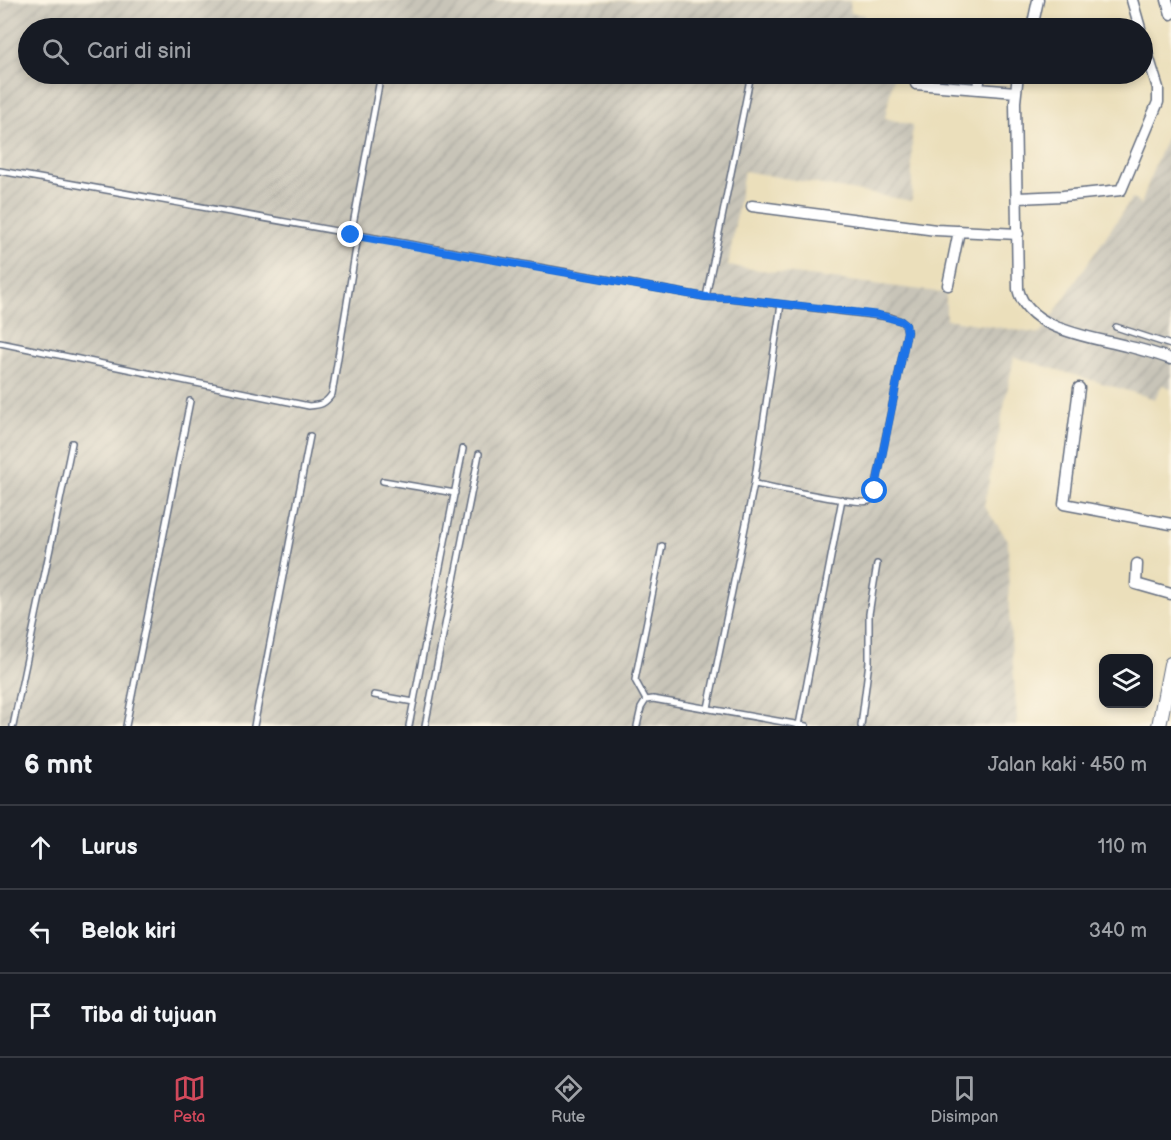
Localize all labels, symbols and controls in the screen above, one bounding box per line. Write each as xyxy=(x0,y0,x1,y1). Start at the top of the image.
search box xyxy=(18,18,1153,84)
icon: search xyxy=(39,35,72,68)
text: Cari di sini xyxy=(87,38,191,65)
route end xyxy=(337,221,363,247)
route start xyxy=(861,477,887,503)
map controls xyxy=(1099,654,1153,708)
button: layers xyxy=(1099,654,1153,708)
text: 6 mnt xyxy=(24,750,92,781)
text: Jalan kaki · 450 m xyxy=(988,753,1147,777)
icon: ahead xyxy=(24,831,57,864)
text: Lurus xyxy=(81,834,137,861)
text: 110 m xyxy=(1098,835,1147,859)
icon: left xyxy=(24,915,57,948)
text: Belok kiri xyxy=(81,918,176,945)
text: 340 m xyxy=(1089,919,1147,943)
icon: arrive xyxy=(24,999,57,1032)
text: Tiba di tujuan xyxy=(81,1002,217,1029)
tab: Peta xyxy=(173,1072,206,1127)
tab: Rute xyxy=(551,1072,585,1127)
tab: Disimpan xyxy=(931,1072,998,1127)

